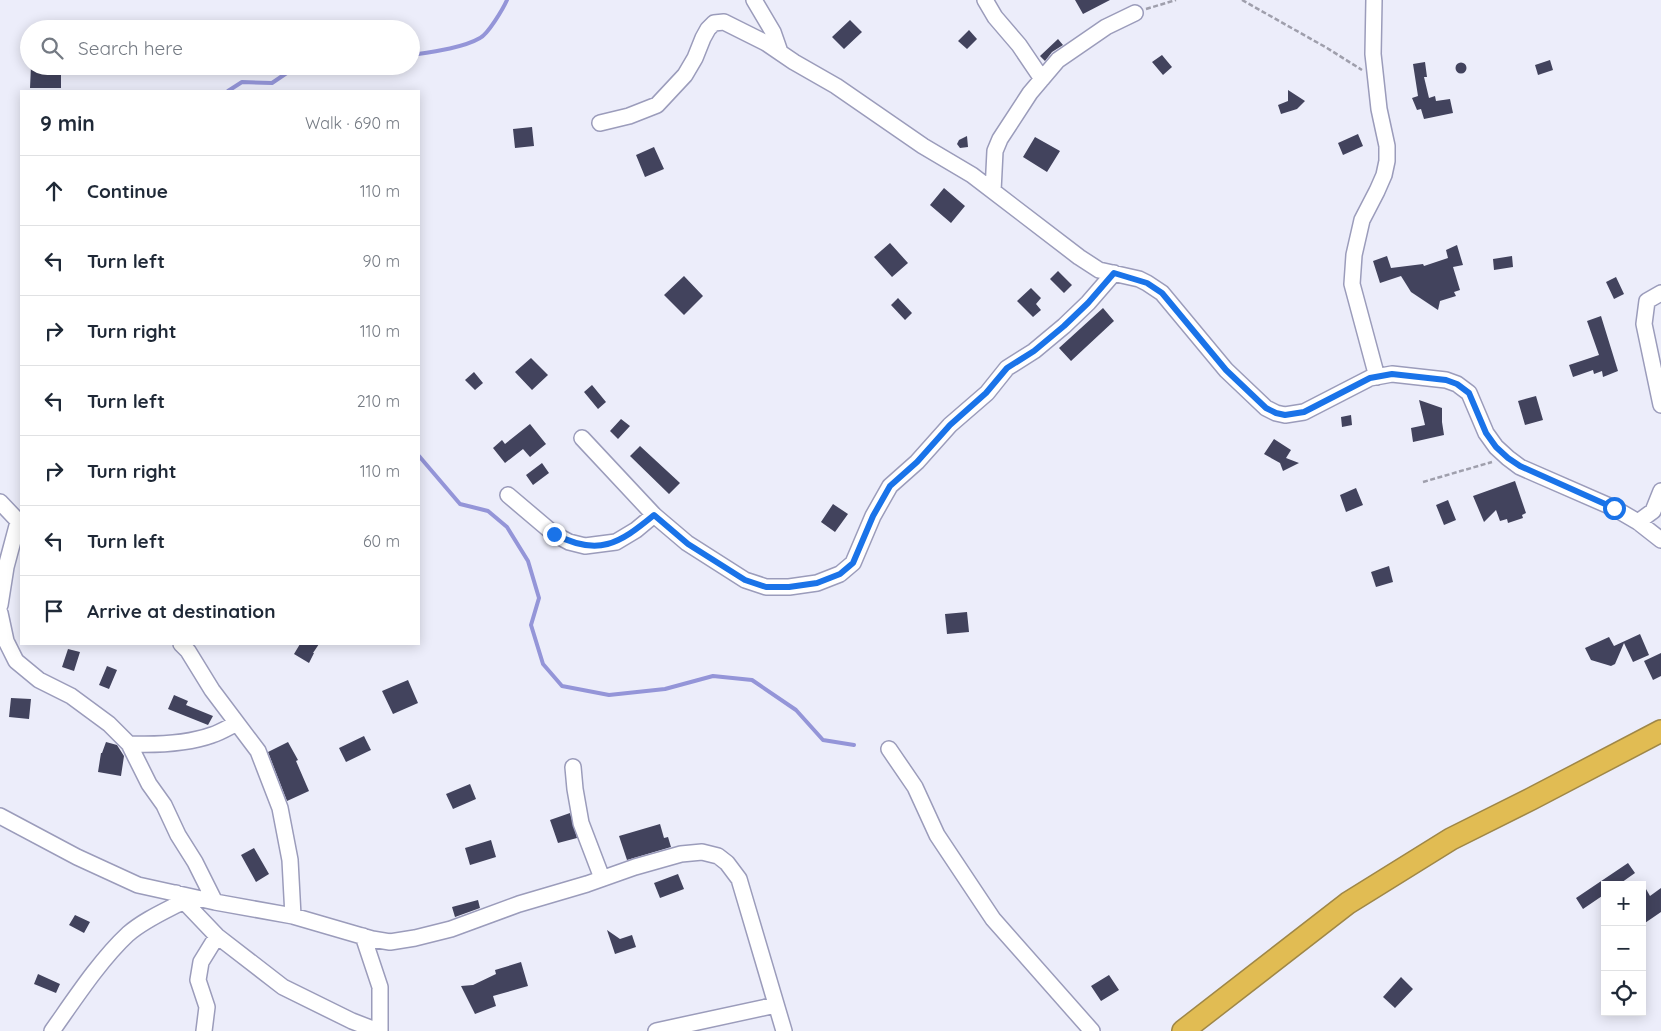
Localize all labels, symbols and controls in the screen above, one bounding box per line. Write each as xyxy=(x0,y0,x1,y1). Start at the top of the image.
search box xyxy=(20,20,420,75)
icon: search xyxy=(38,34,66,62)
text: Search here xyxy=(78,36,183,60)
text: 9 min xyxy=(40,110,95,136)
text: Walk · 690 m xyxy=(305,113,400,133)
icon: ahead xyxy=(40,177,68,205)
text: Continue xyxy=(87,179,168,203)
text: 110 m xyxy=(360,181,400,201)
icon: left xyxy=(40,247,68,275)
text: Turn left xyxy=(87,249,165,273)
text: 90 m xyxy=(363,251,400,271)
icon: right xyxy=(40,317,68,345)
text: Turn right xyxy=(87,319,176,343)
text: 110 m xyxy=(360,321,400,341)
icon: left xyxy=(40,387,68,415)
text: Turn left xyxy=(87,389,165,413)
text: 210 m xyxy=(357,391,400,411)
icon: right xyxy=(40,457,68,485)
text: Turn right xyxy=(87,459,176,483)
text: 110 m xyxy=(360,461,400,481)
route start xyxy=(1603,497,1626,520)
route end xyxy=(543,523,566,546)
icon: left xyxy=(40,527,68,555)
text: Turn left xyxy=(87,529,165,553)
text: 60 m xyxy=(363,531,400,551)
icon: arrive xyxy=(40,597,68,625)
text: Arrive at destination xyxy=(87,599,276,623)
map controls xyxy=(1601,881,1646,1016)
button: + xyxy=(1601,881,1646,926)
button: − xyxy=(1601,926,1646,971)
button: locate xyxy=(1601,971,1646,1016)

